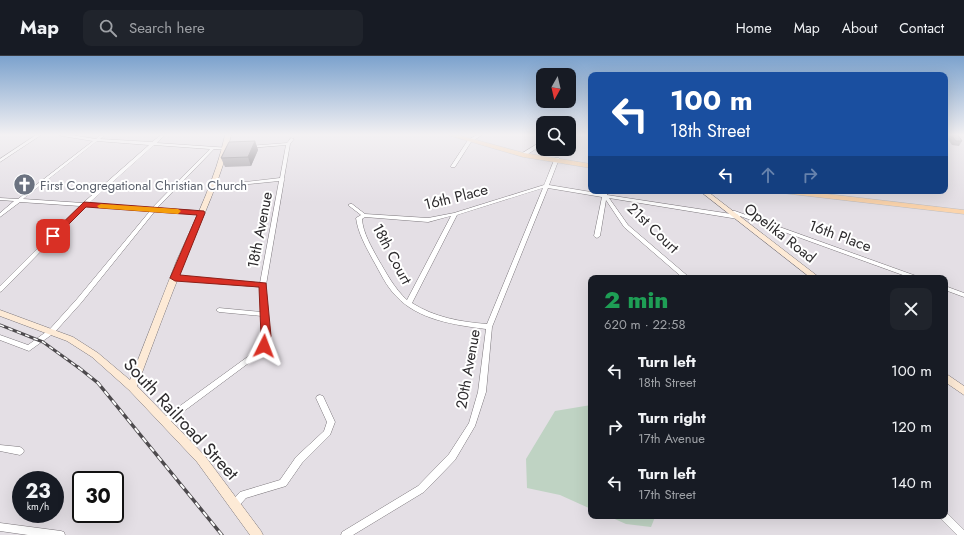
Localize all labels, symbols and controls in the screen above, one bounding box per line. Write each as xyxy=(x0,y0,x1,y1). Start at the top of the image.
search box xyxy=(83,10,363,46)
text: Map xyxy=(20,14,59,41)
icon: search xyxy=(97,17,119,39)
text: Search here xyxy=(129,17,205,39)
text: Home xyxy=(736,18,772,38)
text: Map xyxy=(794,18,820,38)
text: About xyxy=(842,18,877,38)
text: Contact xyxy=(899,18,944,38)
north arrow xyxy=(536,68,576,108)
map controls xyxy=(536,68,576,156)
text: 100 m xyxy=(670,80,753,121)
icon: left xyxy=(604,88,656,140)
button: search xyxy=(536,116,576,156)
text: 18th Street xyxy=(670,118,750,144)
icon: left xyxy=(715,164,737,186)
icon: ahead xyxy=(757,164,779,186)
icon: right xyxy=(799,164,821,186)
church icon: First Congregational Christian Church xyxy=(11,172,37,198)
place label: First Congregational Christian Church xyxy=(40,176,247,195)
street label: 16th Place xyxy=(422,178,491,216)
street label: 18th Avenue xyxy=(242,190,278,270)
street label: 21st Court xyxy=(622,198,684,259)
street label: Opelika Road xyxy=(739,198,821,268)
street label: 16th Place xyxy=(806,215,875,258)
pin xyxy=(36,219,70,253)
street label: 18th Court xyxy=(367,220,417,289)
icon: arrive xyxy=(42,225,64,247)
text: 2 min xyxy=(604,282,668,317)
button: close xyxy=(890,288,932,330)
text: 620 m · 22:58 xyxy=(604,315,686,334)
position arrow xyxy=(243,325,285,367)
street label: 20th Avenue xyxy=(450,327,486,410)
text: Turn left xyxy=(638,351,696,373)
street label: South Railroad Street xyxy=(117,352,245,486)
icon: left xyxy=(604,360,626,382)
text: 100 m xyxy=(891,360,932,382)
text: 18th Street xyxy=(638,373,696,392)
text: Turn right xyxy=(638,407,706,429)
icon: right xyxy=(604,416,626,438)
text: 120 m xyxy=(892,416,932,438)
text: 17th Avenue xyxy=(638,429,705,448)
text: Turn left xyxy=(638,463,696,485)
speed limit sign: 30 xyxy=(72,471,124,523)
icon: left xyxy=(604,472,626,494)
text: 140 m xyxy=(891,472,932,494)
text: 23 xyxy=(25,477,51,506)
text: 17th Street xyxy=(638,485,696,504)
text: km/h xyxy=(27,499,49,514)

